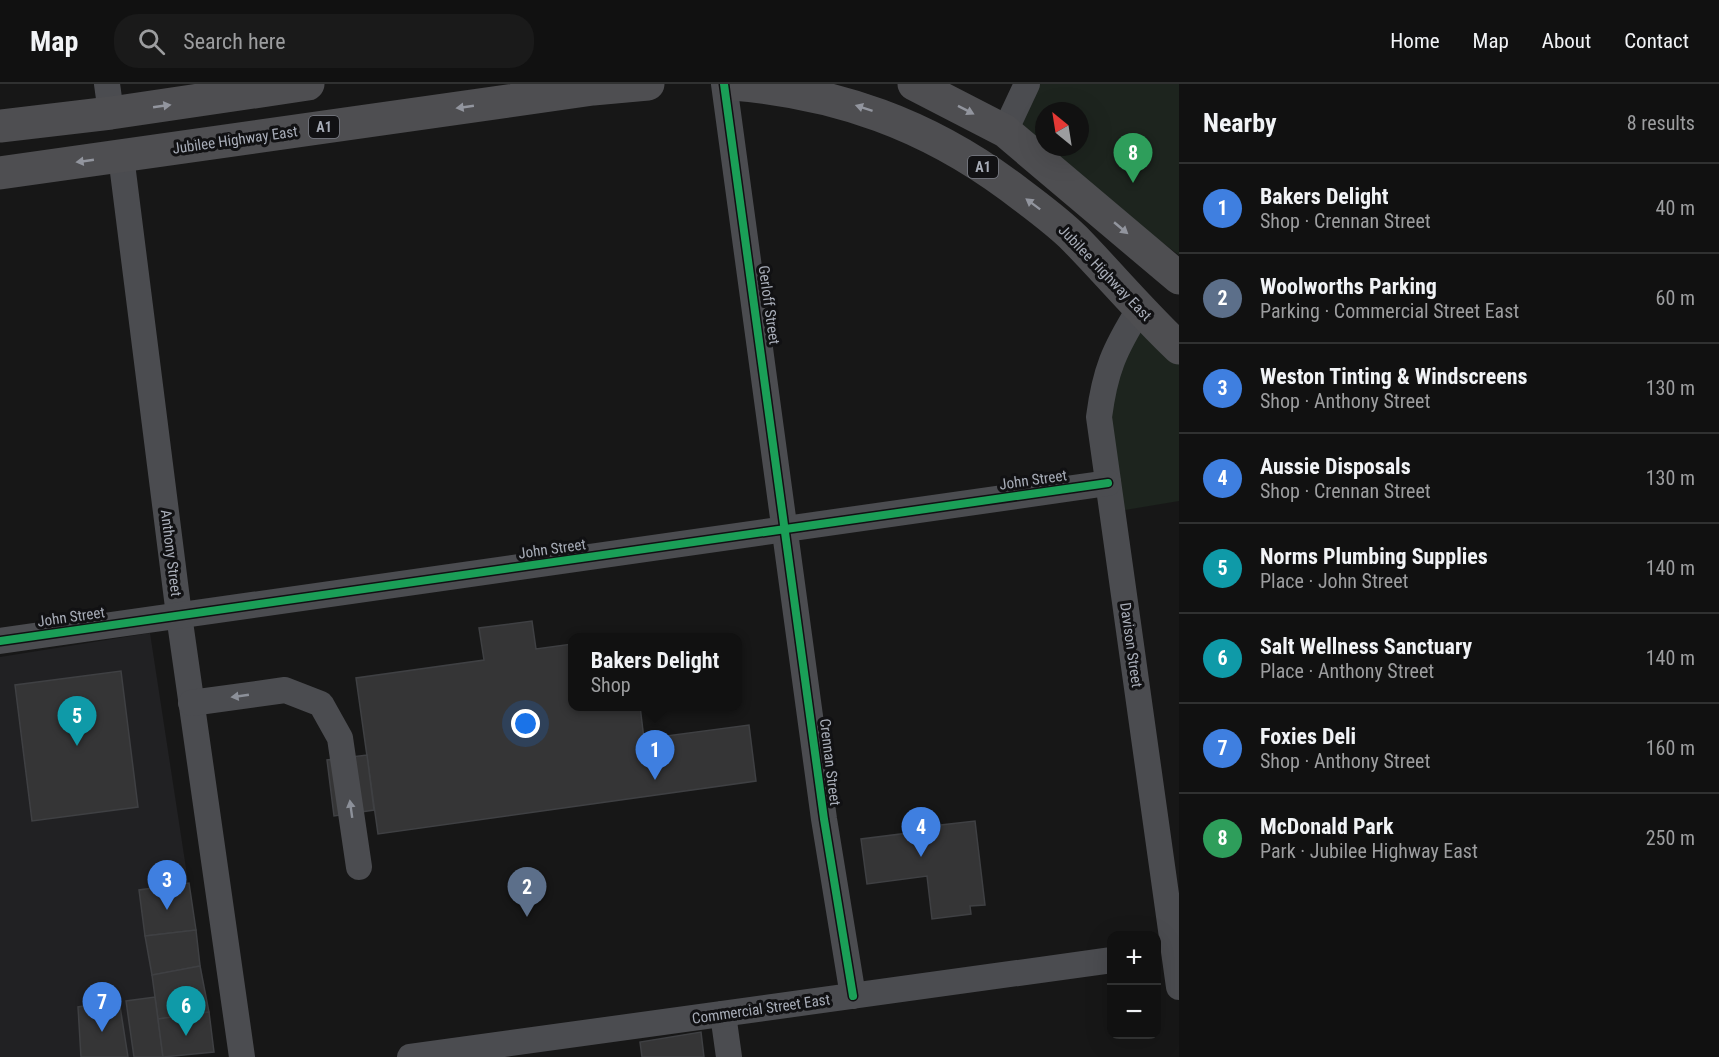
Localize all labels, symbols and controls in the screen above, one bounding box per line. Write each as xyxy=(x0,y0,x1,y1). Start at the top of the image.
search box xyxy=(114,14,534,68)
text: Map xyxy=(30,25,78,58)
icon: search xyxy=(135,25,168,58)
text: Search here xyxy=(183,29,286,54)
text: Home xyxy=(1390,29,1440,53)
text: Map xyxy=(1473,29,1509,53)
text: About xyxy=(1542,29,1591,53)
text: Contact xyxy=(1624,29,1689,53)
one-way arrow xyxy=(153,101,172,110)
north arrow xyxy=(1035,102,1089,156)
one-way arrow xyxy=(455,103,474,112)
one-way arrow xyxy=(855,103,873,113)
one-way arrow xyxy=(958,105,975,115)
text: Nearby xyxy=(1203,108,1277,138)
text: 8 results xyxy=(1627,111,1695,135)
road number: A1 xyxy=(309,116,339,138)
street label: Jubilee Highway East xyxy=(171,122,299,158)
pin: 8 xyxy=(1114,134,1152,183)
one-way arrow xyxy=(75,156,94,166)
road number: A1 xyxy=(968,156,998,178)
text: Bakers Delight xyxy=(1260,184,1389,209)
text: 1 xyxy=(1217,196,1228,220)
text: 40 m xyxy=(1656,196,1695,220)
one-way arrow xyxy=(1025,197,1041,210)
text: Shop · Crennan Street xyxy=(1260,209,1431,233)
street label: Jubilee Highway East xyxy=(1055,221,1155,325)
one-way arrow xyxy=(1113,221,1128,234)
street label: Gerloff Street xyxy=(755,264,783,346)
text: Woolworths Parking xyxy=(1260,274,1437,299)
text: 2 xyxy=(1217,286,1228,310)
text: 60 m xyxy=(1656,286,1695,310)
text: Parking · Commercial Street East xyxy=(1260,299,1519,323)
text: Weston Tinting & Windscreens xyxy=(1260,364,1528,389)
text: 3 xyxy=(1217,376,1228,400)
text: 130 m xyxy=(1646,376,1695,400)
text: Shop · Anthony Street xyxy=(1260,389,1430,413)
text: Aussie Disposals xyxy=(1260,454,1411,479)
street label: John Street xyxy=(998,466,1068,494)
text: 4 xyxy=(1217,466,1228,490)
text: 130 m xyxy=(1646,466,1695,490)
text: Shop · Crennan Street xyxy=(1260,479,1431,503)
street label: Anthony Street xyxy=(157,509,185,597)
street label: John Street xyxy=(517,535,587,563)
text: Norms Plumbing Supplies xyxy=(1260,544,1488,569)
text: 5 xyxy=(1217,556,1228,580)
text: 140 m xyxy=(1646,556,1695,580)
text: Place · John Street xyxy=(1260,569,1408,593)
street label: Davison Street xyxy=(1116,601,1146,689)
street label: John Street xyxy=(36,603,106,631)
popup xyxy=(568,633,742,711)
text: Salt Wellness Sanctuary xyxy=(1260,634,1472,659)
text: 6 xyxy=(1217,646,1228,670)
text: 140 m xyxy=(1646,646,1695,670)
text: Bakers Delight xyxy=(591,648,719,673)
text: Place · Anthony Street xyxy=(1260,659,1434,683)
text: Shop xyxy=(591,673,631,697)
one-way arrow xyxy=(231,692,250,701)
pin: 5 xyxy=(58,696,97,746)
your location xyxy=(511,709,540,738)
street label: Crennan Street xyxy=(816,717,844,807)
text: Foxies Deli xyxy=(1260,724,1356,749)
pin: 1 xyxy=(636,730,674,780)
text: 7 xyxy=(1217,736,1228,760)
text: 160 m xyxy=(1646,736,1695,760)
text: Shop · Anthony Street xyxy=(1260,749,1430,773)
one-way arrow xyxy=(346,800,355,819)
pin: 4 xyxy=(902,808,940,857)
text: McDonald Park xyxy=(1260,814,1393,839)
text: 8 xyxy=(1217,826,1228,850)
text: 250 m xyxy=(1646,826,1695,850)
text: Park · Jubilee Highway East xyxy=(1260,839,1478,863)
pin: 3 xyxy=(148,860,186,910)
pin: 2 xyxy=(508,868,546,917)
map controls xyxy=(1107,931,1161,1039)
button: + xyxy=(1107,931,1161,985)
pin: 7 xyxy=(82,982,122,1032)
button: − xyxy=(1107,985,1161,1039)
pin: 6 xyxy=(166,986,206,1036)
street label: Commercial Street East xyxy=(691,990,831,1028)

